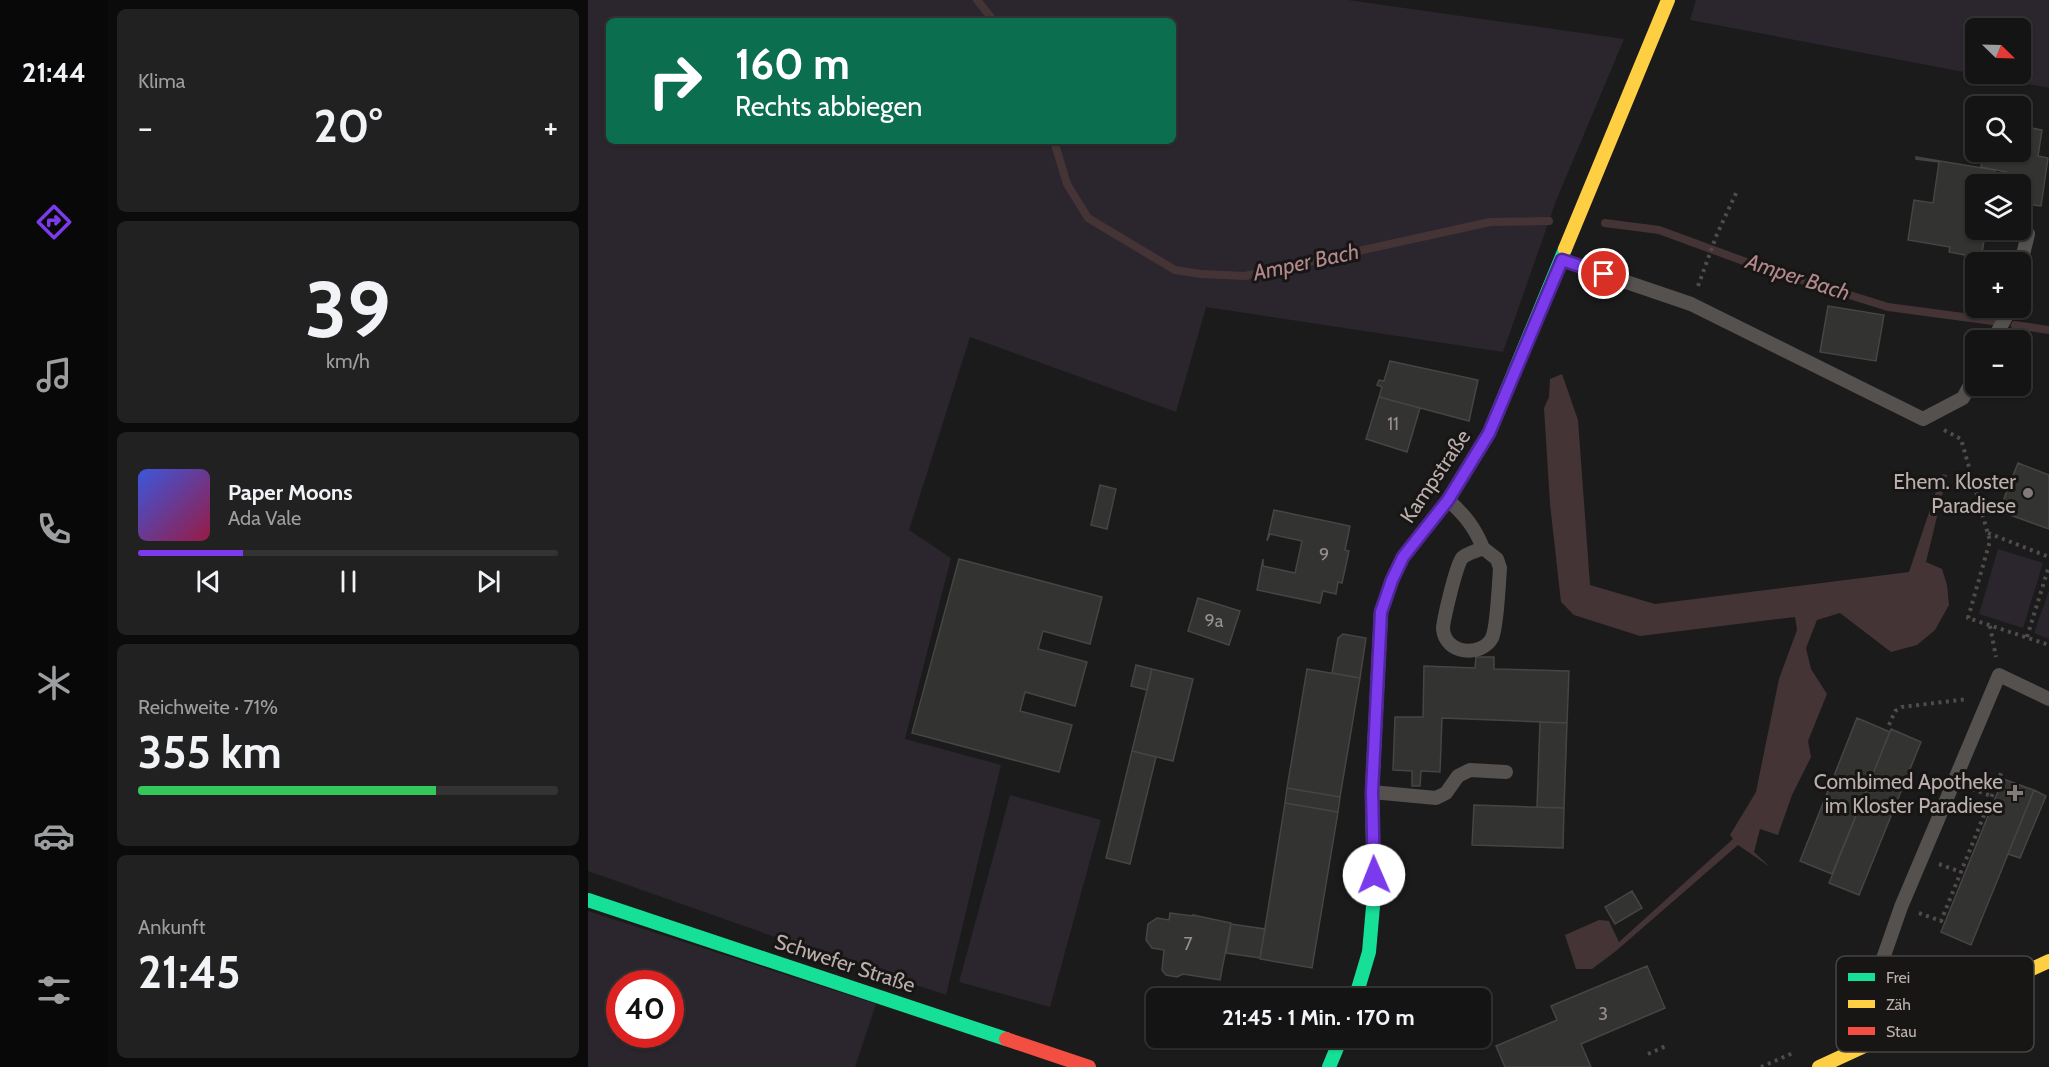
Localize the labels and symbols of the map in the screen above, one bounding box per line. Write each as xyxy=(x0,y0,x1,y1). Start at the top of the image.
north arrow xyxy=(1965,18,2031,84)
water label: Amper Bach xyxy=(1250,238,1361,287)
water label: Amper Bach xyxy=(1742,247,1853,306)
pin xyxy=(1578,248,1629,299)
house number: 11 xyxy=(1387,413,1399,435)
street label: Kampstraße xyxy=(1395,424,1475,527)
place label: Ehem. Kloster Paradiese xyxy=(1893,469,2016,518)
marker: Ehem. Kloster Paradiese xyxy=(2021,486,2035,500)
house number: 9 xyxy=(1319,544,1329,566)
house number: 9a xyxy=(1205,610,1224,632)
place label: Combimed Apotheke im Kloster Paradiese xyxy=(1814,769,2003,818)
marker: Combimed Apotheke im Kloster Paradiese xyxy=(2008,786,2022,800)
position arrow xyxy=(1342,843,1406,907)
street label: Schwefer Straße xyxy=(772,929,919,998)
house number: 7 xyxy=(1183,933,1193,955)
legend xyxy=(1836,956,2034,1052)
text: Frei xyxy=(1886,968,1910,987)
speed limit sign: 40 xyxy=(606,970,684,1048)
text: Zäh xyxy=(1886,995,1911,1014)
house number: 3 xyxy=(1598,1003,1608,1025)
text: Stau xyxy=(1886,1022,1917,1041)

